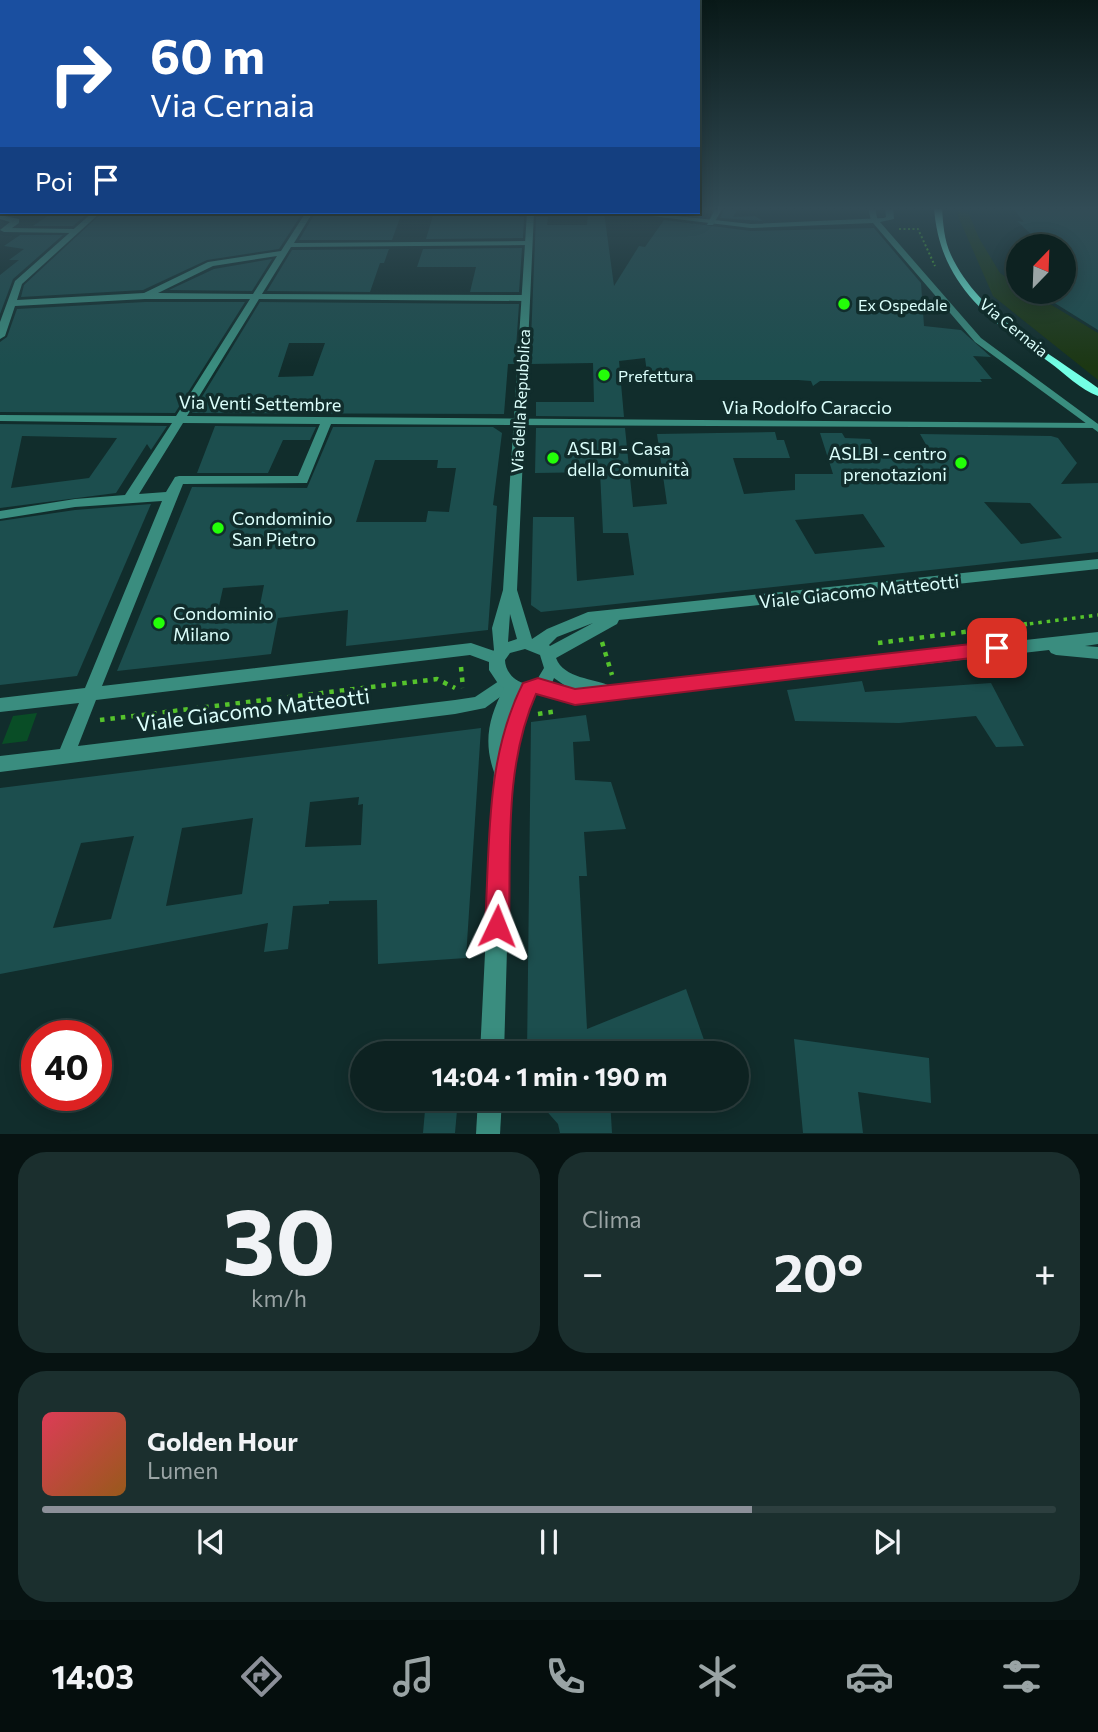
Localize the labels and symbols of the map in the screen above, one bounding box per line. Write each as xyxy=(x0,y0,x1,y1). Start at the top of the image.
north arrow xyxy=(1006,234,1076,304)
street label: Via Cernaia xyxy=(976,294,1052,360)
place label: Ex Ospedale xyxy=(858,295,947,314)
marker: Ex Ospedale xyxy=(836,296,852,312)
street label: Via della Repubblica xyxy=(507,329,533,473)
place label: Prefettura xyxy=(618,366,693,385)
marker: Prefettura xyxy=(596,367,612,383)
street label: Via Venti Settembre xyxy=(178,391,342,415)
street label: Via Rodolfo Caraccio xyxy=(722,396,892,418)
place label: ASLBI - Casa della Comunità xyxy=(567,437,689,480)
place label: ASLBI - centro prenotazioni xyxy=(829,442,947,485)
marker: ASLBI - Casa della Comunità xyxy=(545,450,561,466)
marker: ASLBI - centro prenotazioni xyxy=(953,455,969,471)
place label: Condominio San Pietro xyxy=(232,507,333,550)
marker: Condominio San Pietro xyxy=(210,520,226,536)
street label: Viale Giacomo Matteotti xyxy=(758,570,960,612)
place label: Condominio Milano xyxy=(173,602,274,645)
marker: Condominio Milano xyxy=(151,615,167,631)
pin xyxy=(967,618,1027,678)
street label: Viale Giacomo Matteotti xyxy=(135,682,371,736)
position arrow xyxy=(460,889,534,963)
speed limit sign: 40 xyxy=(21,1020,112,1111)

